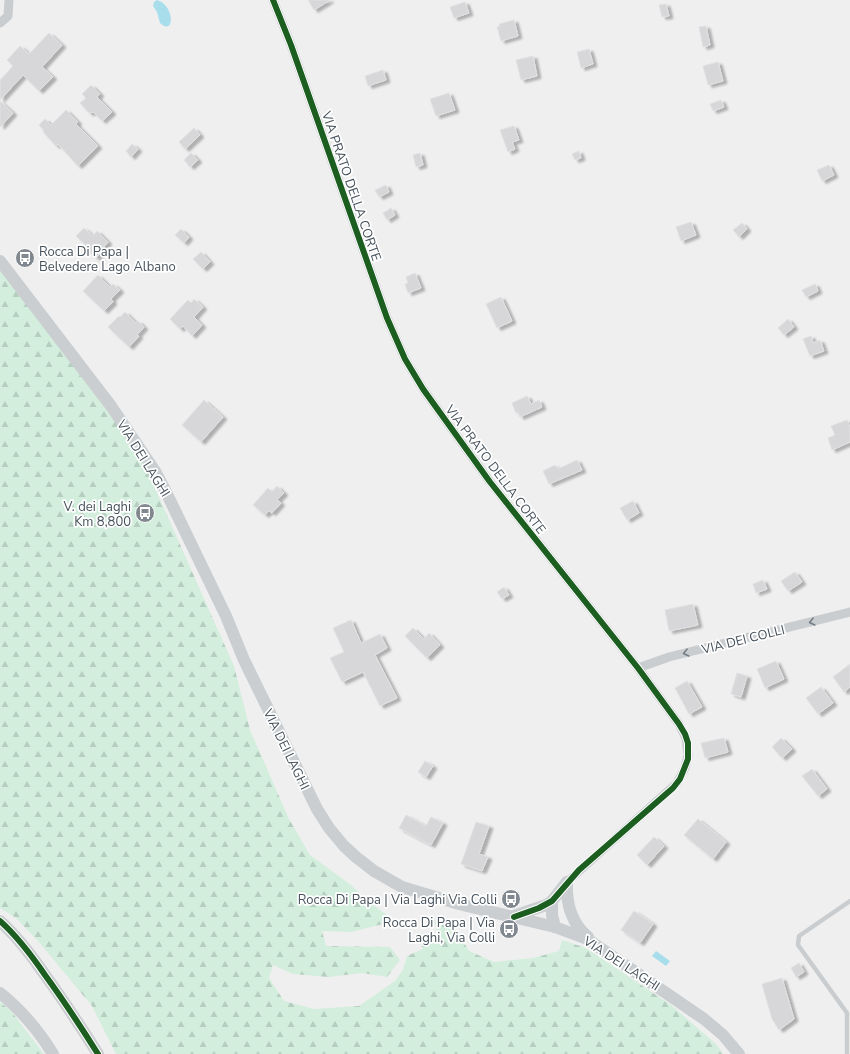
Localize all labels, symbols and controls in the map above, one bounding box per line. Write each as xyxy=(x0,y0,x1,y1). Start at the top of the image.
street label: VIA PRATO DELLA CORTE xyxy=(317,108,385,264)
place label: Rocca Di Papa | Belvedere Lago Albano xyxy=(39,243,176,276)
bus stop icon: Rocca Di Papa | Belvedere Lago Albano xyxy=(14,247,36,269)
street label: VIA PRATO DELLA CORTE xyxy=(440,401,550,538)
street label: VIA DEI LAGHI xyxy=(112,416,174,501)
place label: V. dei Laghi Km 8,800 xyxy=(63,498,131,531)
bus stop icon: V. dei Laghi Km 8,800 xyxy=(134,502,156,524)
one-way arrow xyxy=(809,617,815,625)
street label: VIA DEI COLLI xyxy=(699,621,787,659)
one-way arrow xyxy=(683,648,689,656)
street label: VIA DEI LAGHI xyxy=(258,705,313,793)
bus stop icon: Rocca Di Papa | Via Laghi Via Colli xyxy=(500,888,522,910)
place label: Rocca Di Papa | Via Laghi Via Colli xyxy=(298,891,497,909)
place label: Rocca Di Papa | Via Laghi, Via Colli xyxy=(383,914,495,947)
bus stop icon: Rocca Di Papa | Via Laghi, Via Colli xyxy=(498,918,520,940)
street label: VIA DEI LAGHI xyxy=(579,932,663,995)

